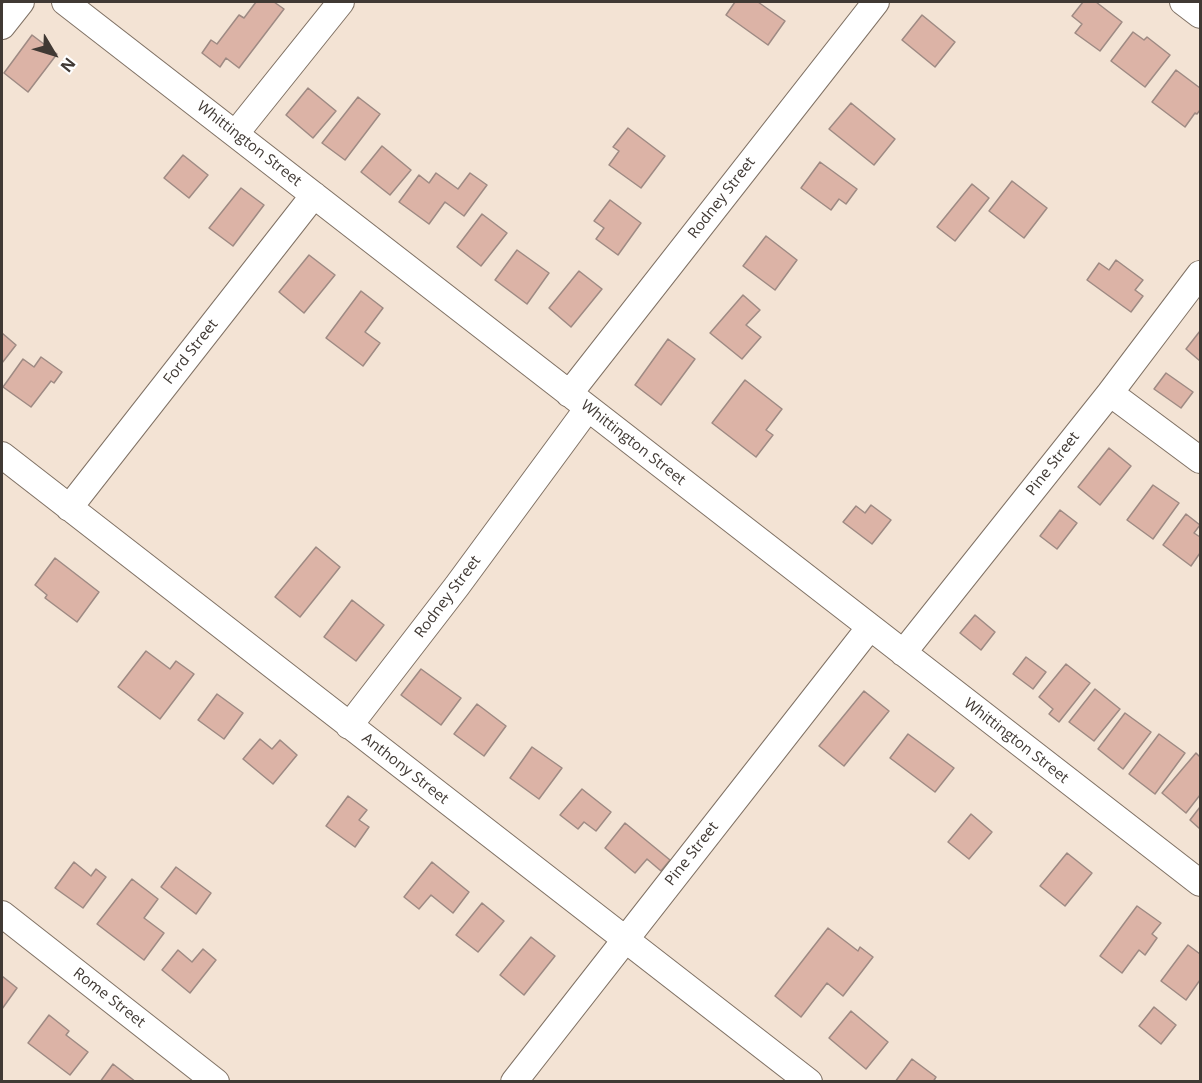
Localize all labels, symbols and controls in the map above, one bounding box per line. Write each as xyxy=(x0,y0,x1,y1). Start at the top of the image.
north arrow xyxy=(24,24,84,84)
text: N xyxy=(56,53,81,77)
street label: Whittington Street xyxy=(193,97,305,191)
street label: Rodney Street xyxy=(685,154,759,242)
street label: Ford Street xyxy=(160,316,222,388)
street label: Whittington Street xyxy=(577,396,689,490)
street label: Pine Street xyxy=(1022,428,1084,500)
street label: Rodney Street xyxy=(411,552,485,642)
street label: Whittington Street xyxy=(960,694,1072,788)
street label: Anthony Street xyxy=(358,730,452,808)
street label: Pine Street xyxy=(661,818,723,890)
street label: Rome Street xyxy=(69,964,149,1032)

